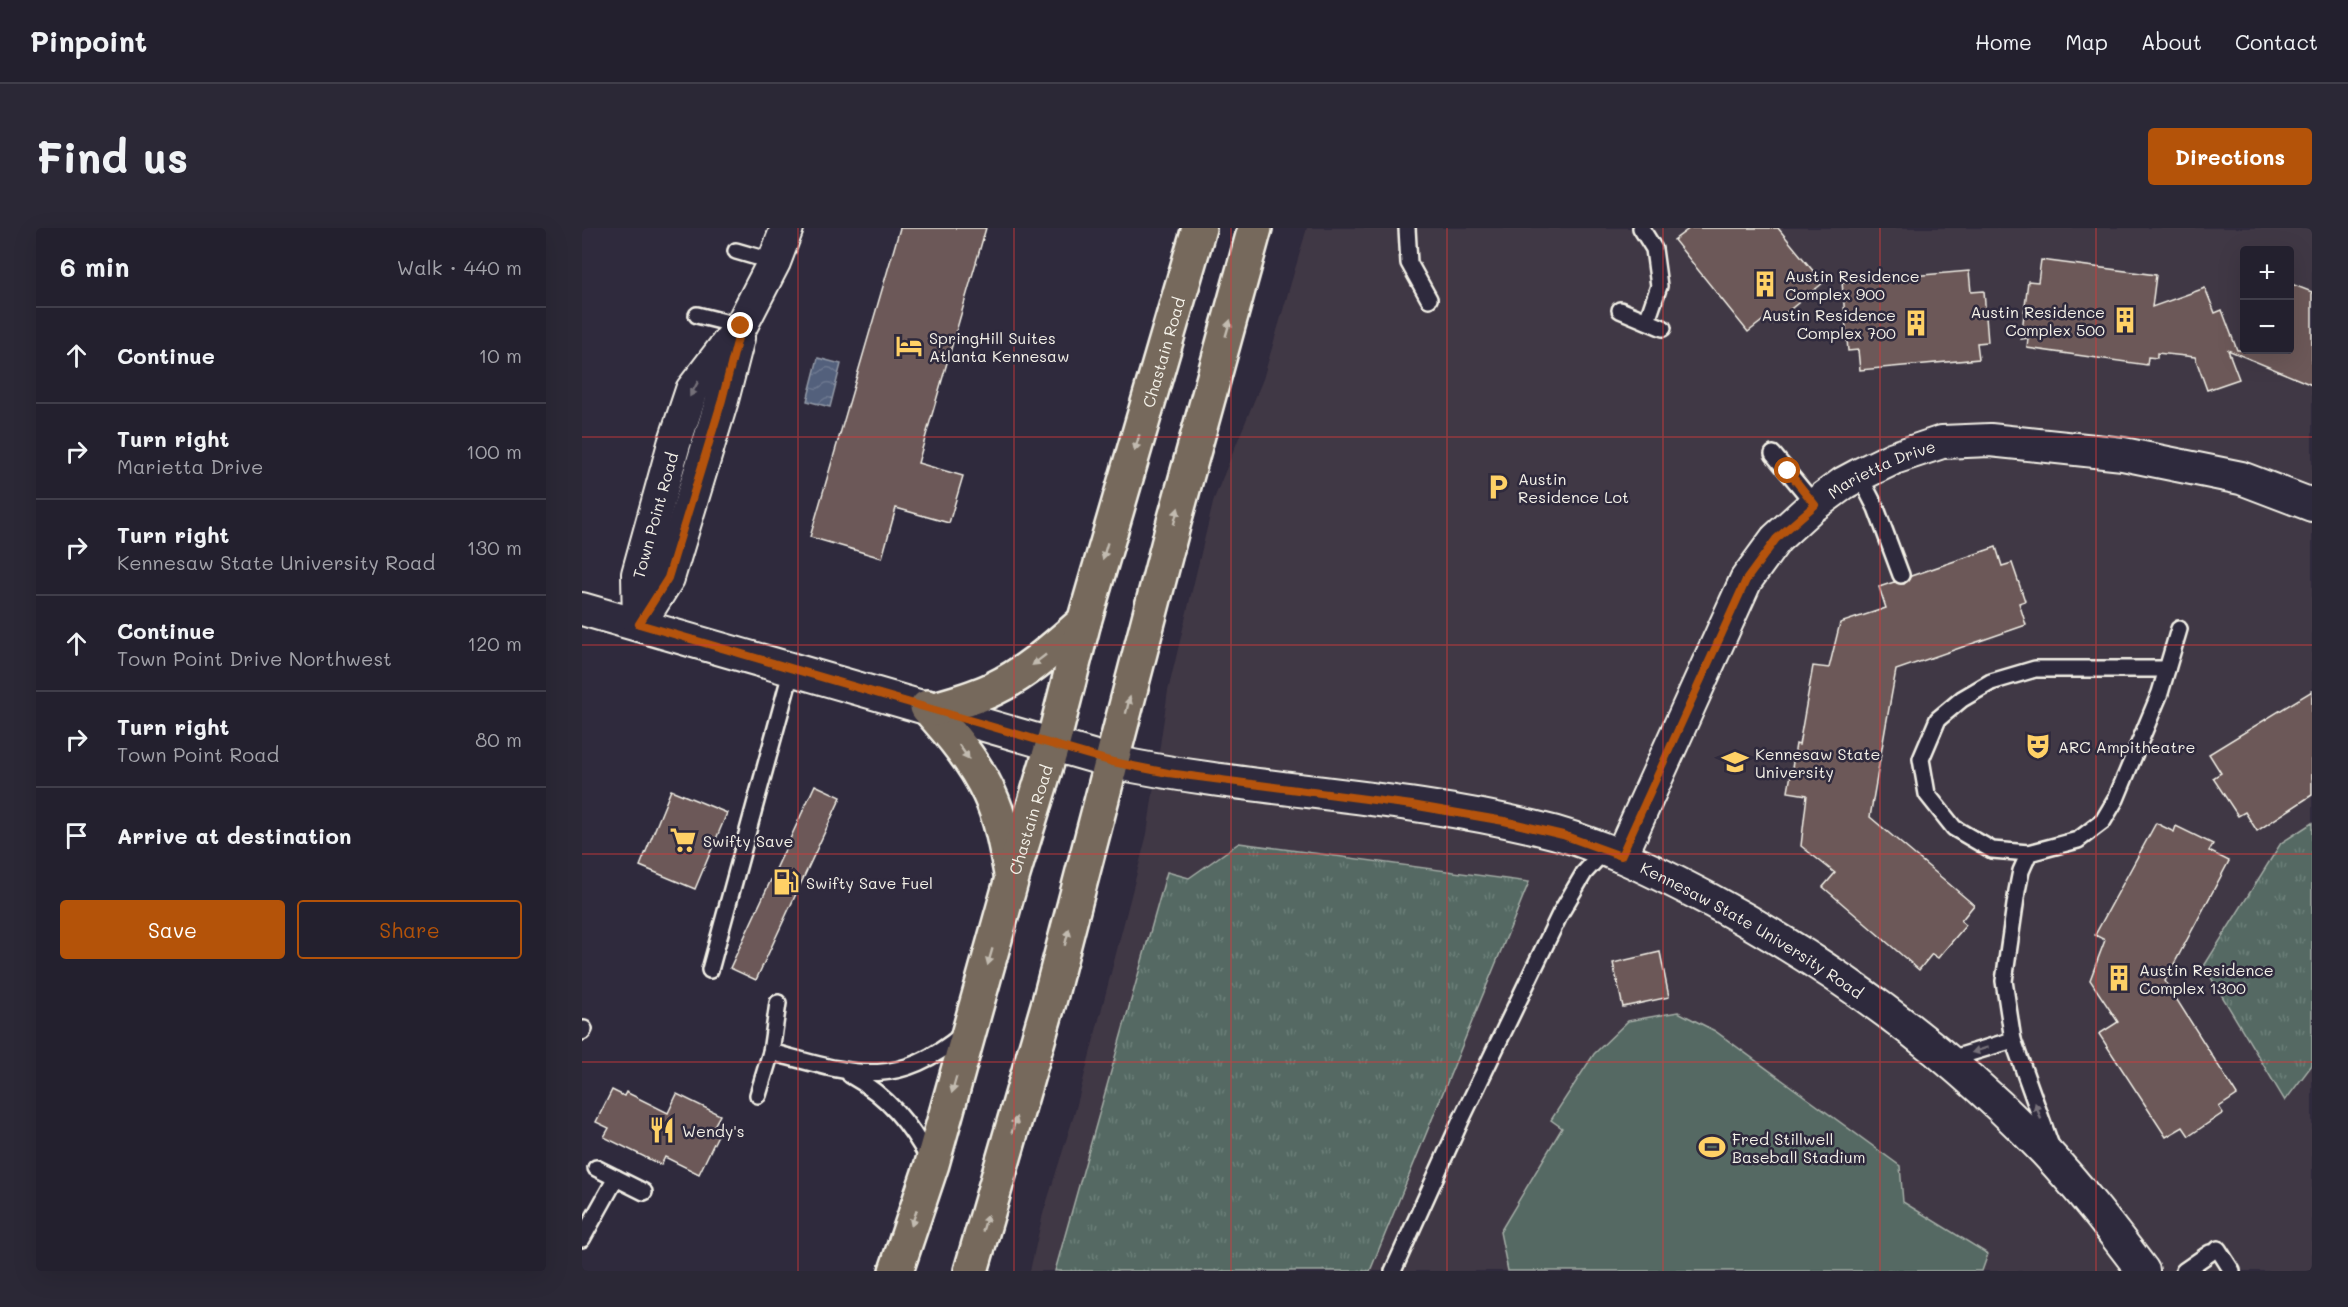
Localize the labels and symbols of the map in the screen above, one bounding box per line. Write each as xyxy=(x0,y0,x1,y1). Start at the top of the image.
place label: Austin Residence Complex 900 xyxy=(1785,265,1920,304)
building icon: Austin Residence Complex 900 xyxy=(1750,269,1780,299)
street label: Chastain Road xyxy=(1137,294,1189,410)
place label: Austin Residence Complex 500 xyxy=(1970,301,2105,340)
place label: Austin Residence Complex 700 xyxy=(1761,304,1896,343)
building icon: Austin Residence Complex 500 xyxy=(2110,305,2140,335)
building icon: Austin Residence Complex 700 xyxy=(1901,308,1931,338)
route end xyxy=(727,312,753,338)
one-way arrow xyxy=(1223,319,1233,337)
place label: SpringHill Suites Atlanta Kennesaw xyxy=(929,327,1070,366)
hotel icon: SpringHill Suites Atlanta Kennesaw xyxy=(894,331,924,361)
one-way arrow xyxy=(689,381,699,398)
one-way arrow xyxy=(1132,434,1141,452)
street label: Marietta Drive xyxy=(1823,435,1938,502)
street label: Town Point Road xyxy=(627,450,682,581)
route start xyxy=(1774,457,1800,483)
place label: Austin Residence Lot xyxy=(1518,468,1629,507)
parking icon: Austin Residence Lot xyxy=(1483,472,1513,502)
one-way arrow xyxy=(1172,507,1181,525)
one-way arrow xyxy=(1100,542,1109,560)
one-way arrow xyxy=(1031,653,1047,666)
one-way arrow xyxy=(1124,696,1133,714)
theatre icon: ARC Ampitheatre xyxy=(2023,731,2053,761)
place label: ARC Ampitheatre xyxy=(2058,736,2195,757)
place label: Kennesaw State University xyxy=(1755,743,1881,782)
one-way arrow xyxy=(958,744,970,760)
school or university icon: Kennesaw State University xyxy=(1720,747,1750,777)
street label: Chastain Road xyxy=(1003,762,1056,877)
supermarket icon: Swifty Save xyxy=(668,825,698,855)
place label: Swifty Save xyxy=(703,830,793,851)
street label: Kennesaw State University Road xyxy=(1637,856,1868,1002)
fuel station icon: Swifty Save Fuel xyxy=(771,867,801,897)
place label: Swifty Save Fuel xyxy=(806,872,933,893)
one-way arrow xyxy=(1063,928,1072,946)
one-way arrow xyxy=(985,948,994,966)
place label: Austin Residence Complex 1300 xyxy=(2139,959,2274,998)
building icon: Austin Residence Complex 1300 xyxy=(2104,963,2134,993)
one-way arrow xyxy=(1971,1046,1989,1055)
one-way arrow xyxy=(949,1076,958,1094)
one-way arrow xyxy=(2033,1102,2043,1120)
restaurant icon: Wendy's xyxy=(647,1115,677,1145)
one-way arrow xyxy=(1010,1115,1019,1133)
place label: Wendy's xyxy=(682,1120,745,1141)
place label: Fred Stillwell Baseball Stadium xyxy=(1732,1128,1865,1167)
sports icon: Fred Stillwell Baseball Stadium xyxy=(1697,1132,1727,1162)
one-way arrow xyxy=(909,1209,919,1227)
one-way arrow xyxy=(981,1214,990,1232)

